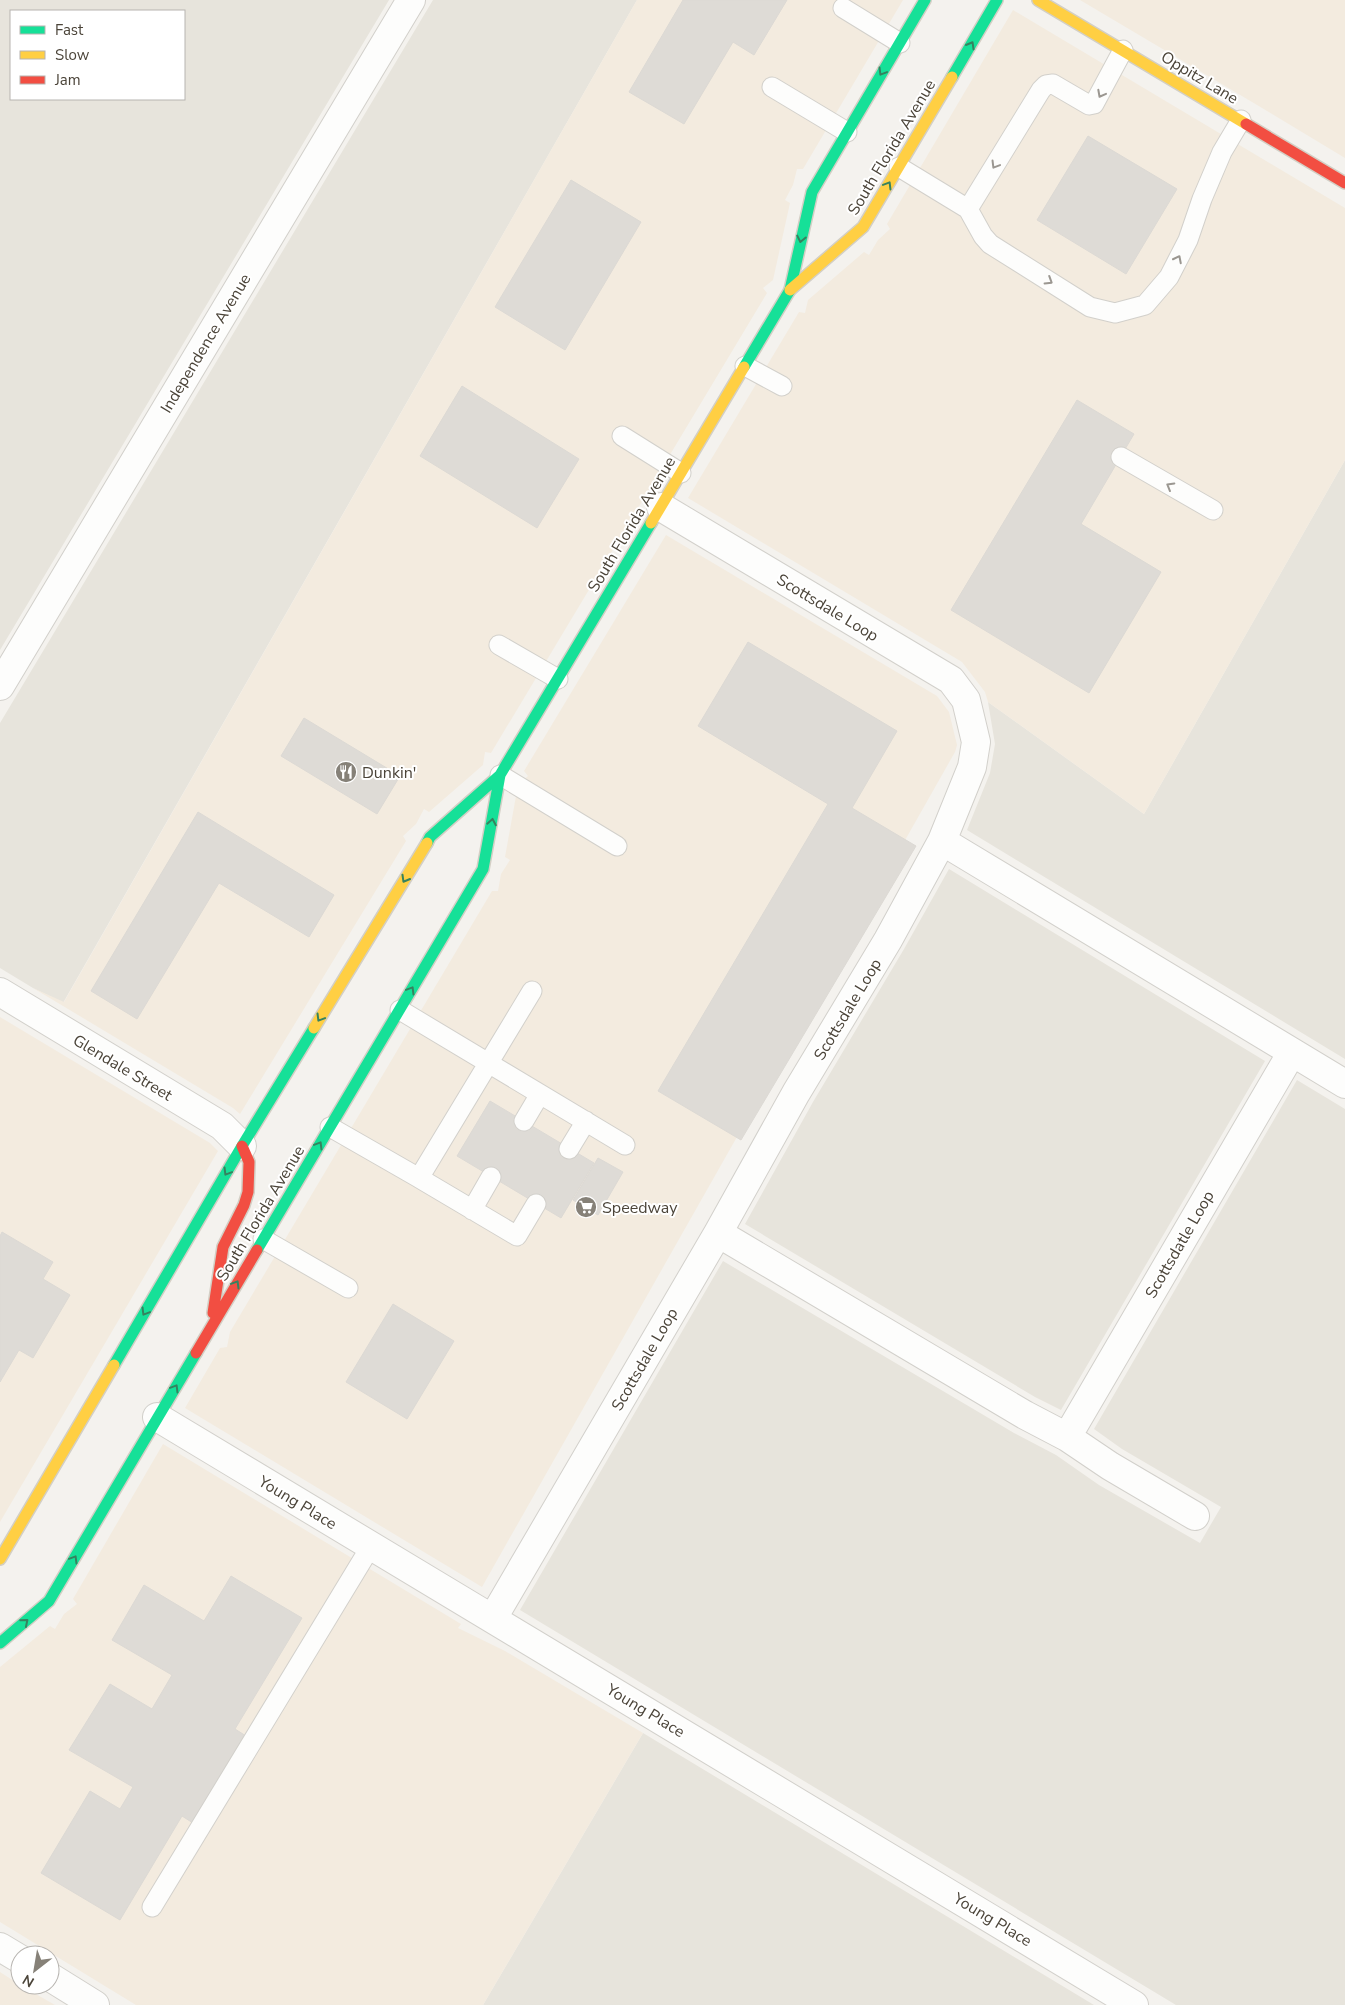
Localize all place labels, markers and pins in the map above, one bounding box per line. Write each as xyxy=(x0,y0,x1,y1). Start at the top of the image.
restaurant icon: Dunkin' xyxy=(334,760,358,784)
place label: Dunkin' xyxy=(362,762,416,784)
supermarket icon: Speedway xyxy=(574,1195,598,1219)
place label: Speedway xyxy=(602,1197,678,1219)

